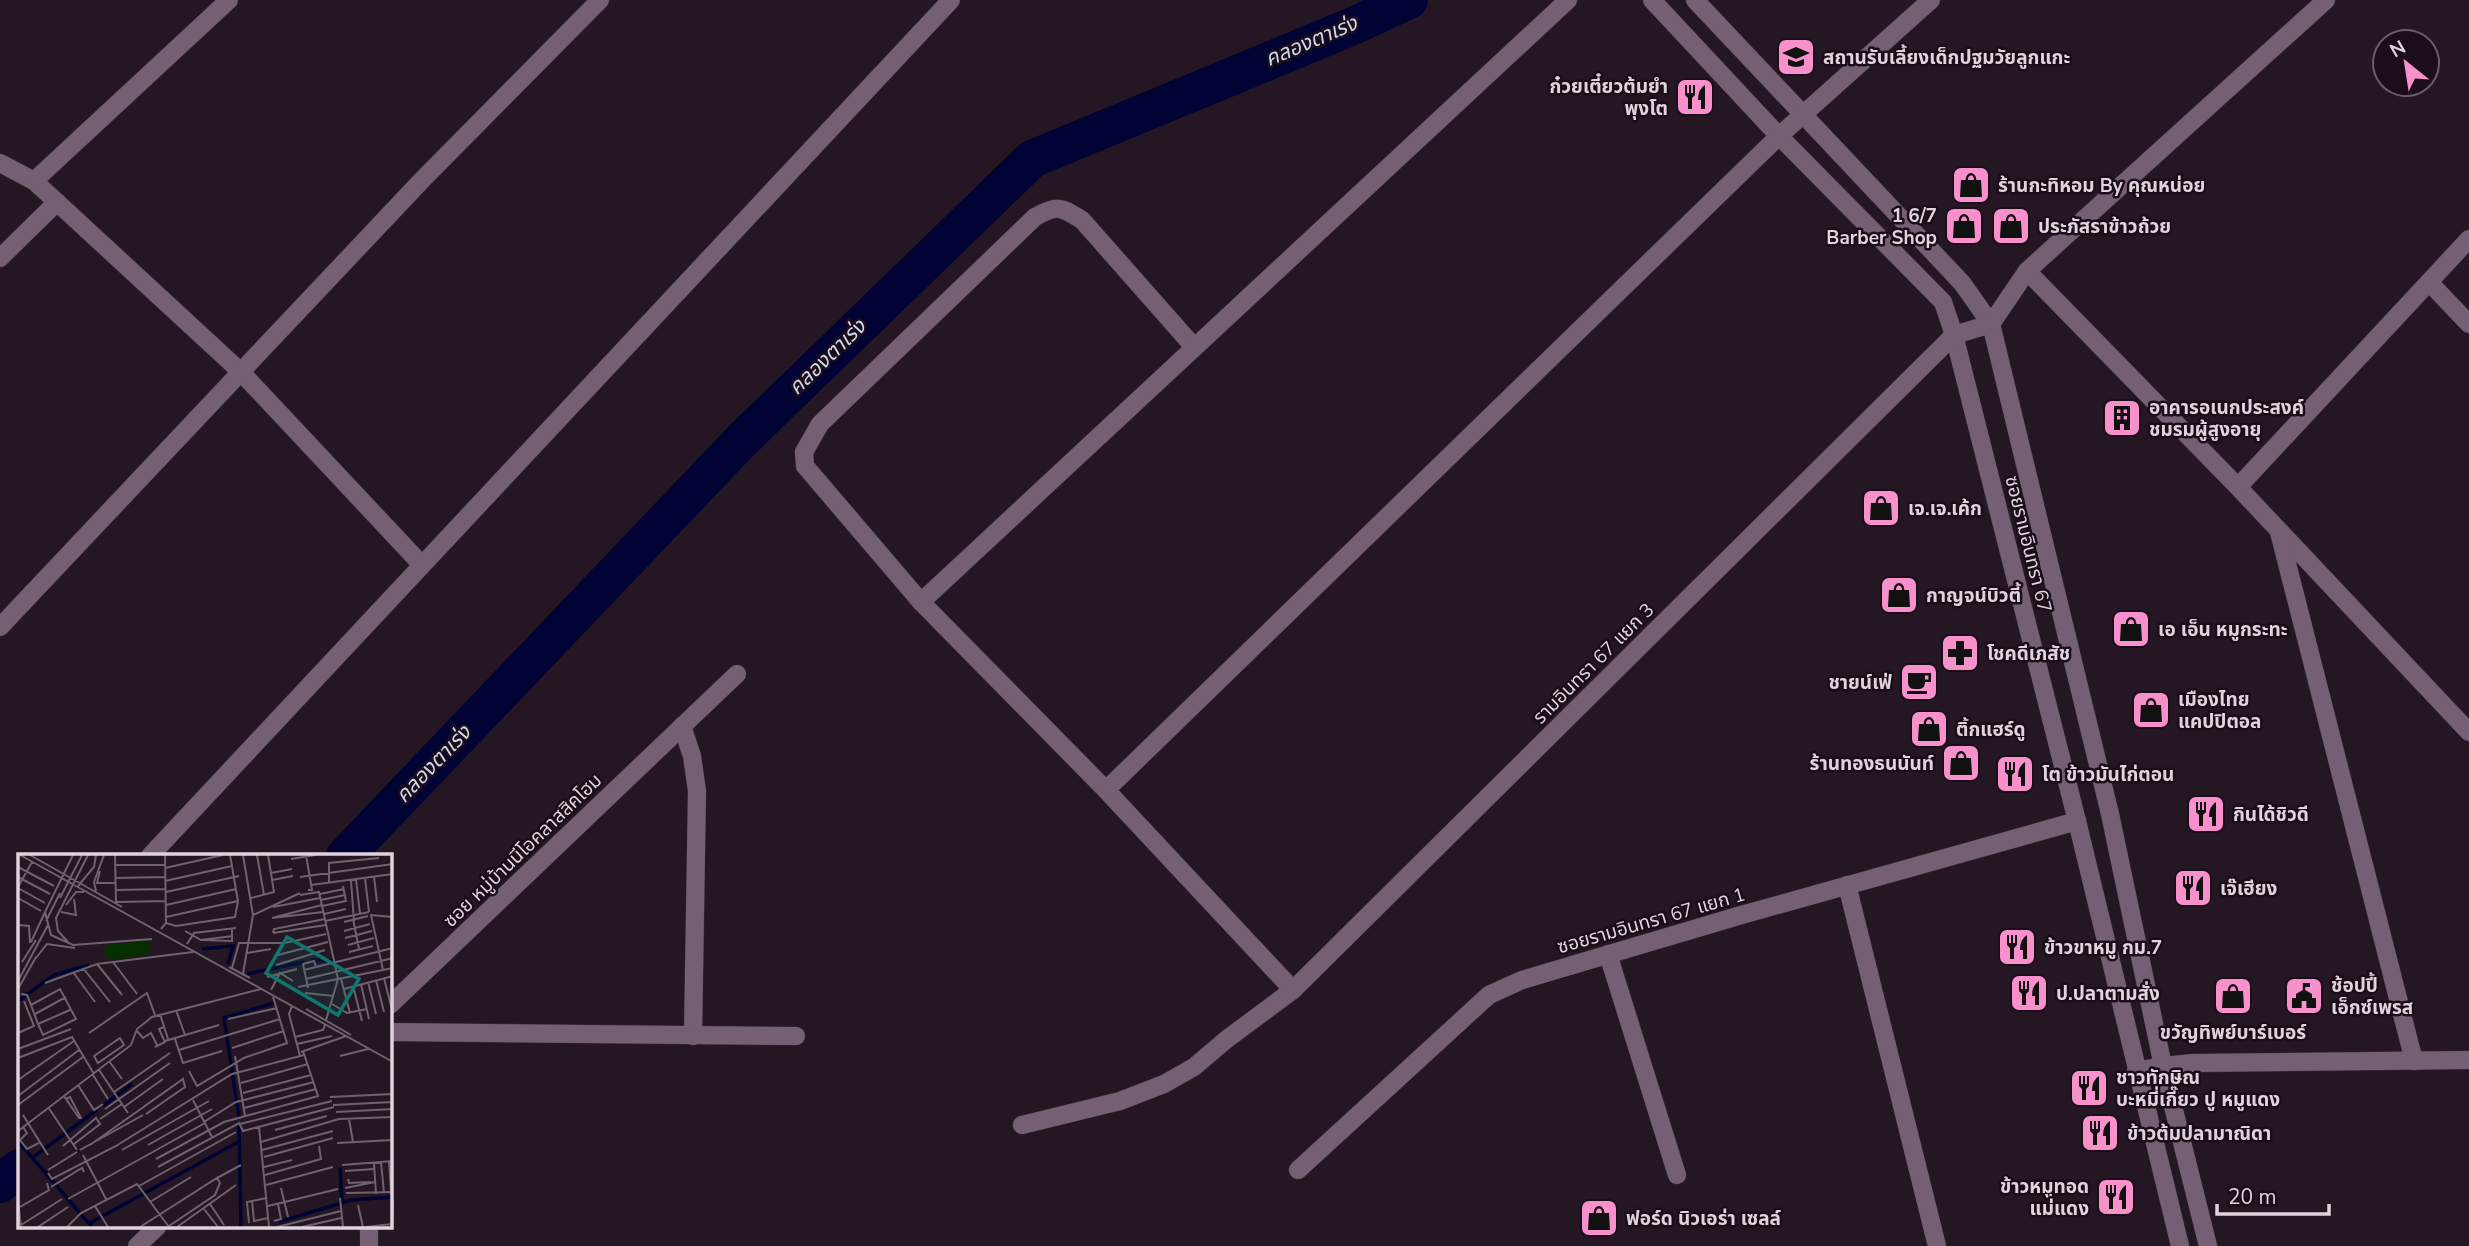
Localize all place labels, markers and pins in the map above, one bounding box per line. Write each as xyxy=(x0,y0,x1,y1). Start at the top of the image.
school or university icon: สถานรับเลี้ยงเด็กปฐมวัยลูกแกะ xyxy=(1775,36,1817,78)
place label: สถานรับเลี้ยงเด็กปฐมวัยลูกแกะ xyxy=(1823,44,2070,71)
place label: ก๋วยเตี๋ยวต้มยำ พุงโต xyxy=(1549,73,1668,122)
restaurant icon: ก๋วยเตี๋ยวต้มยำ พุงโต xyxy=(1674,76,1716,118)
shop icon: ร้านกะทิหอม By คุณหน่อย xyxy=(1950,164,1992,206)
place label: ร้านกะทิหอม By คุณหน่อย xyxy=(1998,173,2205,199)
place label: 1 6/7 Barber Shop xyxy=(1826,203,1937,251)
shop icon: 1 6/7 Barber Shop xyxy=(1943,205,1985,247)
shop icon: ประภัสราข้าวถ้วย xyxy=(1990,205,2032,247)
place label: ประภัสราข้าวถ้วย xyxy=(2038,214,2171,240)
place label: อาคารอเนกประสงค์ ชมรมผู้สูงอายุ xyxy=(2149,395,2304,443)
building icon: อาคารอเนกประสงค์ ชมรมผู้สูงอายุ xyxy=(2101,397,2143,439)
shop icon: เจ.เจ.เค้ก xyxy=(1860,487,1902,529)
place label: เจ.เจ.เค้ก xyxy=(1908,496,1982,522)
shop icon: กาญจน์บิวตี้ xyxy=(1878,574,1920,616)
place label: กาญจน์บิวตี้ xyxy=(1926,582,2022,609)
shop icon: เอ เอ็น หมูกระทะ xyxy=(2110,608,2152,650)
place label: เอ เอ็น หมูกระทะ xyxy=(2158,617,2288,643)
pharmacy icon: โชคดีเภสัช xyxy=(1939,632,1981,674)
place label: โชคดีเภสัช xyxy=(1987,641,2070,667)
cafe icon: ชายน์เฟ่ xyxy=(1898,661,1940,703)
place label: ชายน์เฟ่ xyxy=(1828,670,1892,696)
place label: เมืองไทย แคปปิตอล xyxy=(2178,687,2262,735)
shop icon: เมืองไทย แคปปิตอล xyxy=(2130,689,2172,731)
shop icon: ติ้กแฮร์ดู xyxy=(1908,708,1950,750)
place label: ติ้กแฮร์ดู xyxy=(1956,717,2026,743)
shop icon: ร้านทองธนนันท์ xyxy=(1940,742,1982,784)
place label: ร้านทองธนนันท์ xyxy=(1810,751,1934,777)
restaurant icon: โต ข้าวมันไก่ตอน xyxy=(1994,753,2036,795)
place label: โต ข้าวมันไก่ตอน xyxy=(2042,762,2174,788)
restaurant icon: กินได้ชิวดี xyxy=(2185,793,2227,835)
place label: กินได้ชิวดี xyxy=(2233,802,2309,828)
restaurant icon: เจ๊เฮียง xyxy=(2172,867,2214,909)
place label: เจ๊เฮียง xyxy=(2220,876,2278,902)
restaurant icon: ข้าวขาหมู กม.7 xyxy=(1996,926,2038,968)
place label: ข้าวขาหมู กม.7 xyxy=(2044,935,2162,961)
restaurant icon: ป.ปลาตามสั่ง xyxy=(2008,972,2050,1014)
place label: ช้อปปี้ เอ็กซ์เพรส xyxy=(2331,972,2413,1021)
shop icon: ขวัญทิพย์บาร์เบอร์ xyxy=(2212,975,2254,1017)
public building icon: ช้อปปี้ เอ็กซ์เพรส xyxy=(2283,975,2325,1017)
place label: ป.ปลาตามสั่ง xyxy=(2056,981,2160,1007)
place label: ขวัญทิพย์บาร์เบอร์ xyxy=(2160,1020,2306,1046)
place label: ชาวทักษิณ บะหมี่เกี๊ยว ปู หมูแดง xyxy=(2116,1065,2280,1113)
restaurant icon: ชาวทักษิณ บะหมี่เกี๊ยว ปู หมูแดง xyxy=(2068,1067,2110,1109)
restaurant icon: ข้าวต้มปลามาณิดา xyxy=(2079,1112,2121,1154)
place label: ข้าวต้มปลามาณิดา xyxy=(2127,1121,2271,1147)
place label: ข้าวหมูทอด แม่แดง xyxy=(2000,1174,2089,1222)
restaurant icon: ข้าวหมูทอด แม่แดง xyxy=(2095,1176,2137,1218)
shop icon: ฟอร์ด นิวเอร่า เซลล์ xyxy=(1578,1197,1620,1239)
place label: ฟอร์ด นิวเอร่า เซลล์ xyxy=(1626,1206,1781,1232)

